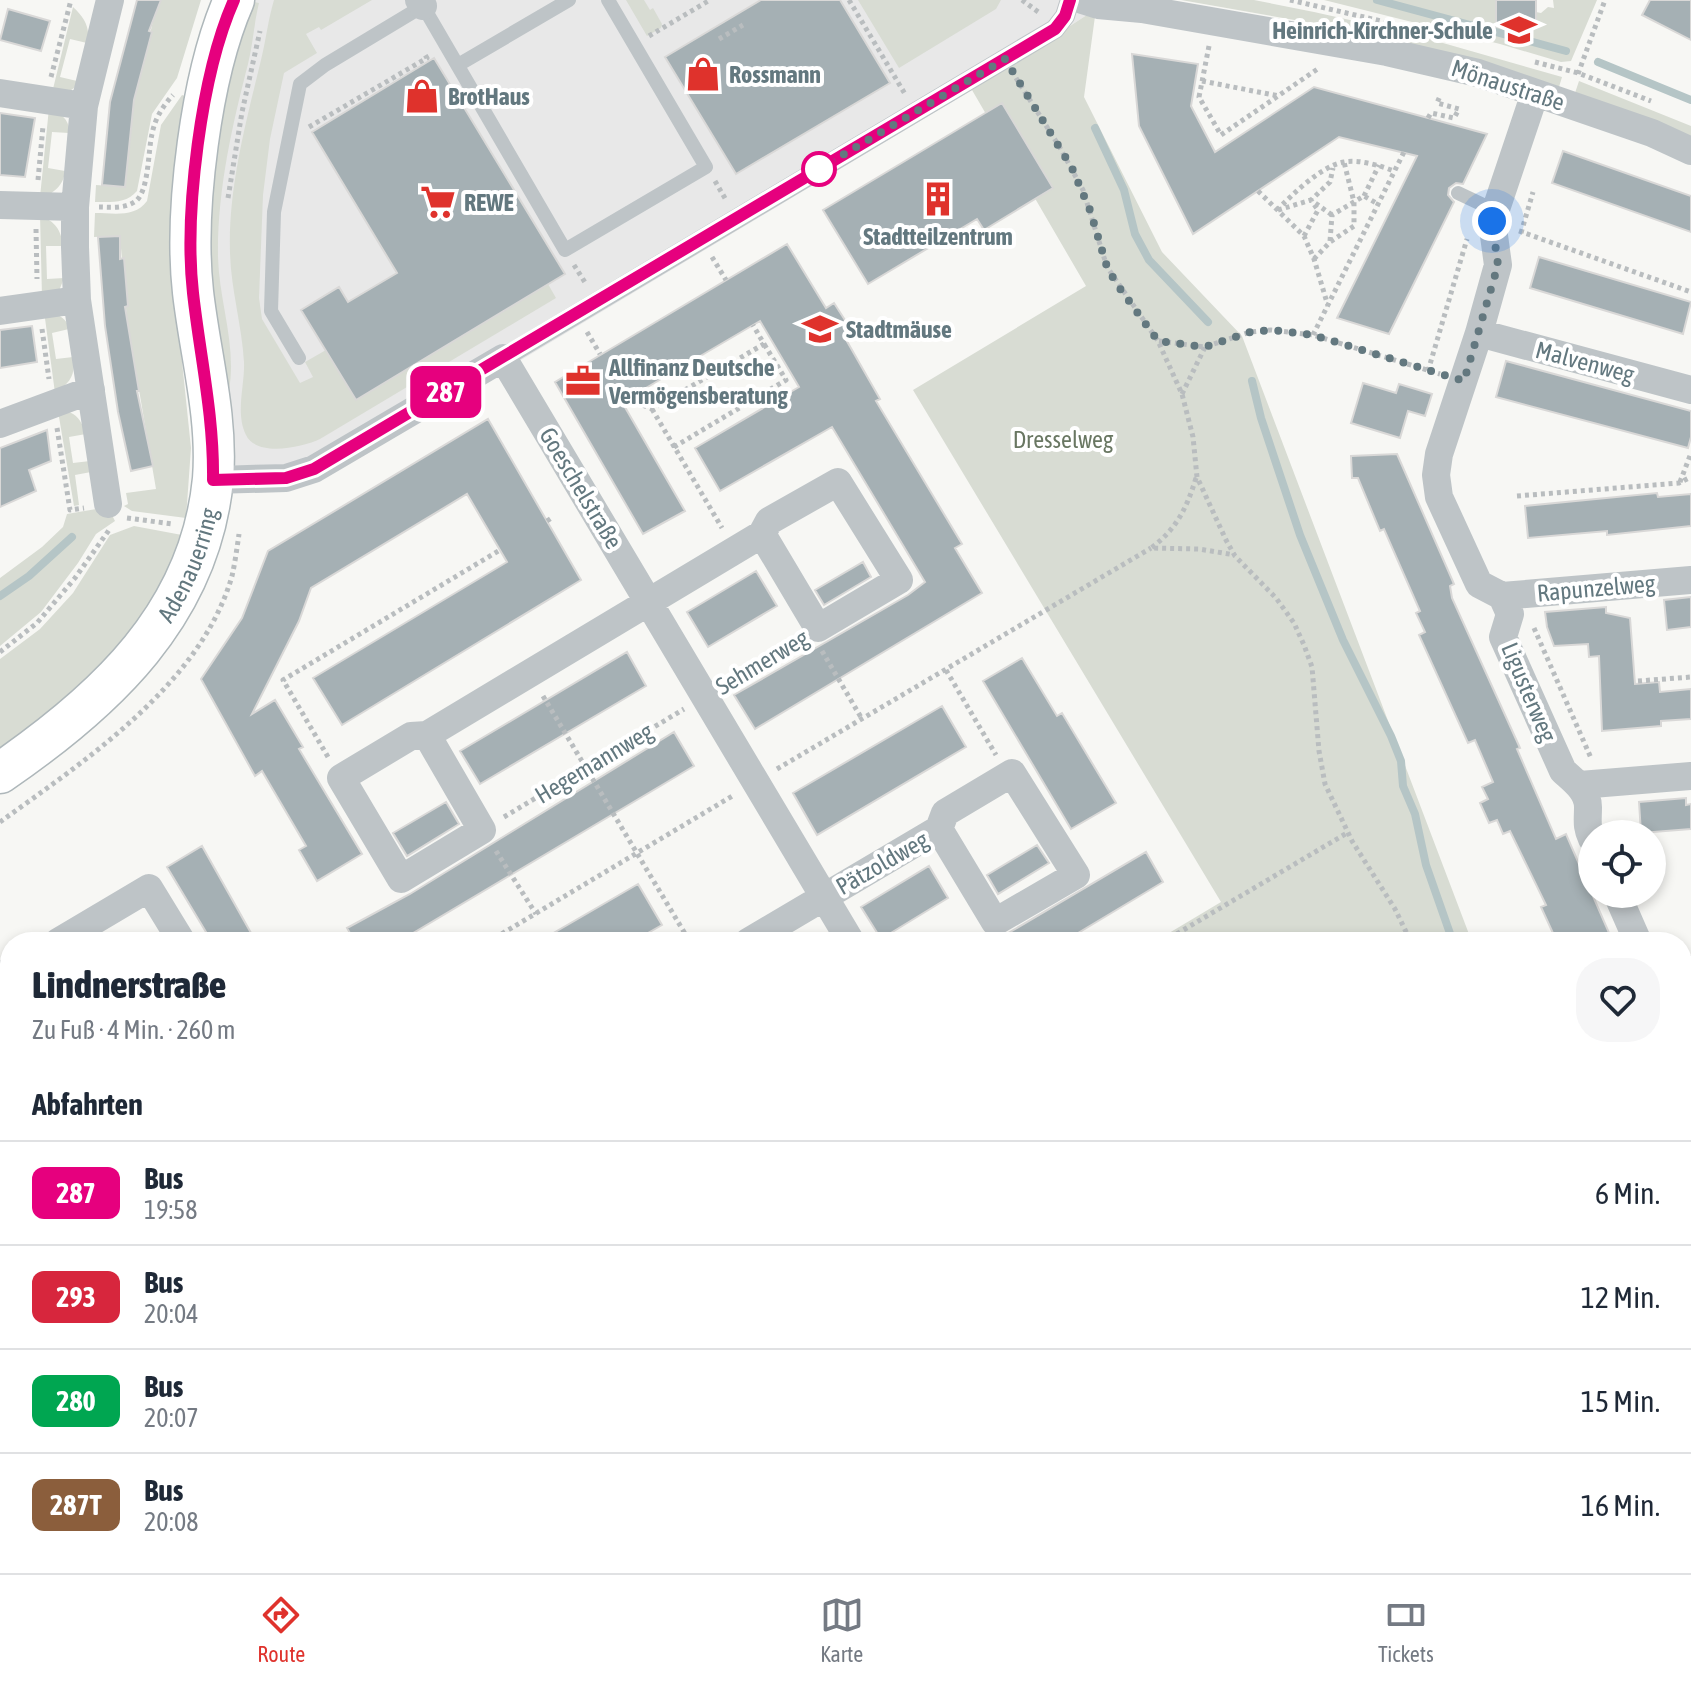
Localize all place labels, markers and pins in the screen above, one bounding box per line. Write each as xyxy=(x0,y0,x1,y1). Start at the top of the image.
school or university icon: Heinrich-Kirchner-Schule xyxy=(1500,11,1538,49)
place label: Heinrich-Kirchner-Schule xyxy=(1272,17,1493,44)
shop icon: Rossmann xyxy=(684,55,722,93)
place label: Rossmann xyxy=(729,61,821,88)
shop icon: BrotHaus xyxy=(403,77,441,115)
place label: BrotHaus xyxy=(448,83,530,110)
unlabelled marker xyxy=(802,152,836,186)
building icon: Stadtteilzentrum xyxy=(919,180,957,218)
supermarket icon: REWE xyxy=(419,183,457,221)
place label: REWE xyxy=(464,189,514,216)
place label: Stadtteilzentrum xyxy=(863,223,1013,250)
school or university icon: Stadtmäuse xyxy=(801,310,839,348)
place label: Stadtmäuse xyxy=(846,316,952,343)
place label: Allfinanz Deutsche Vermögensberatung xyxy=(608,354,789,409)
office icon: Allfinanz Deutsche Vermögensberatung xyxy=(564,362,602,400)

